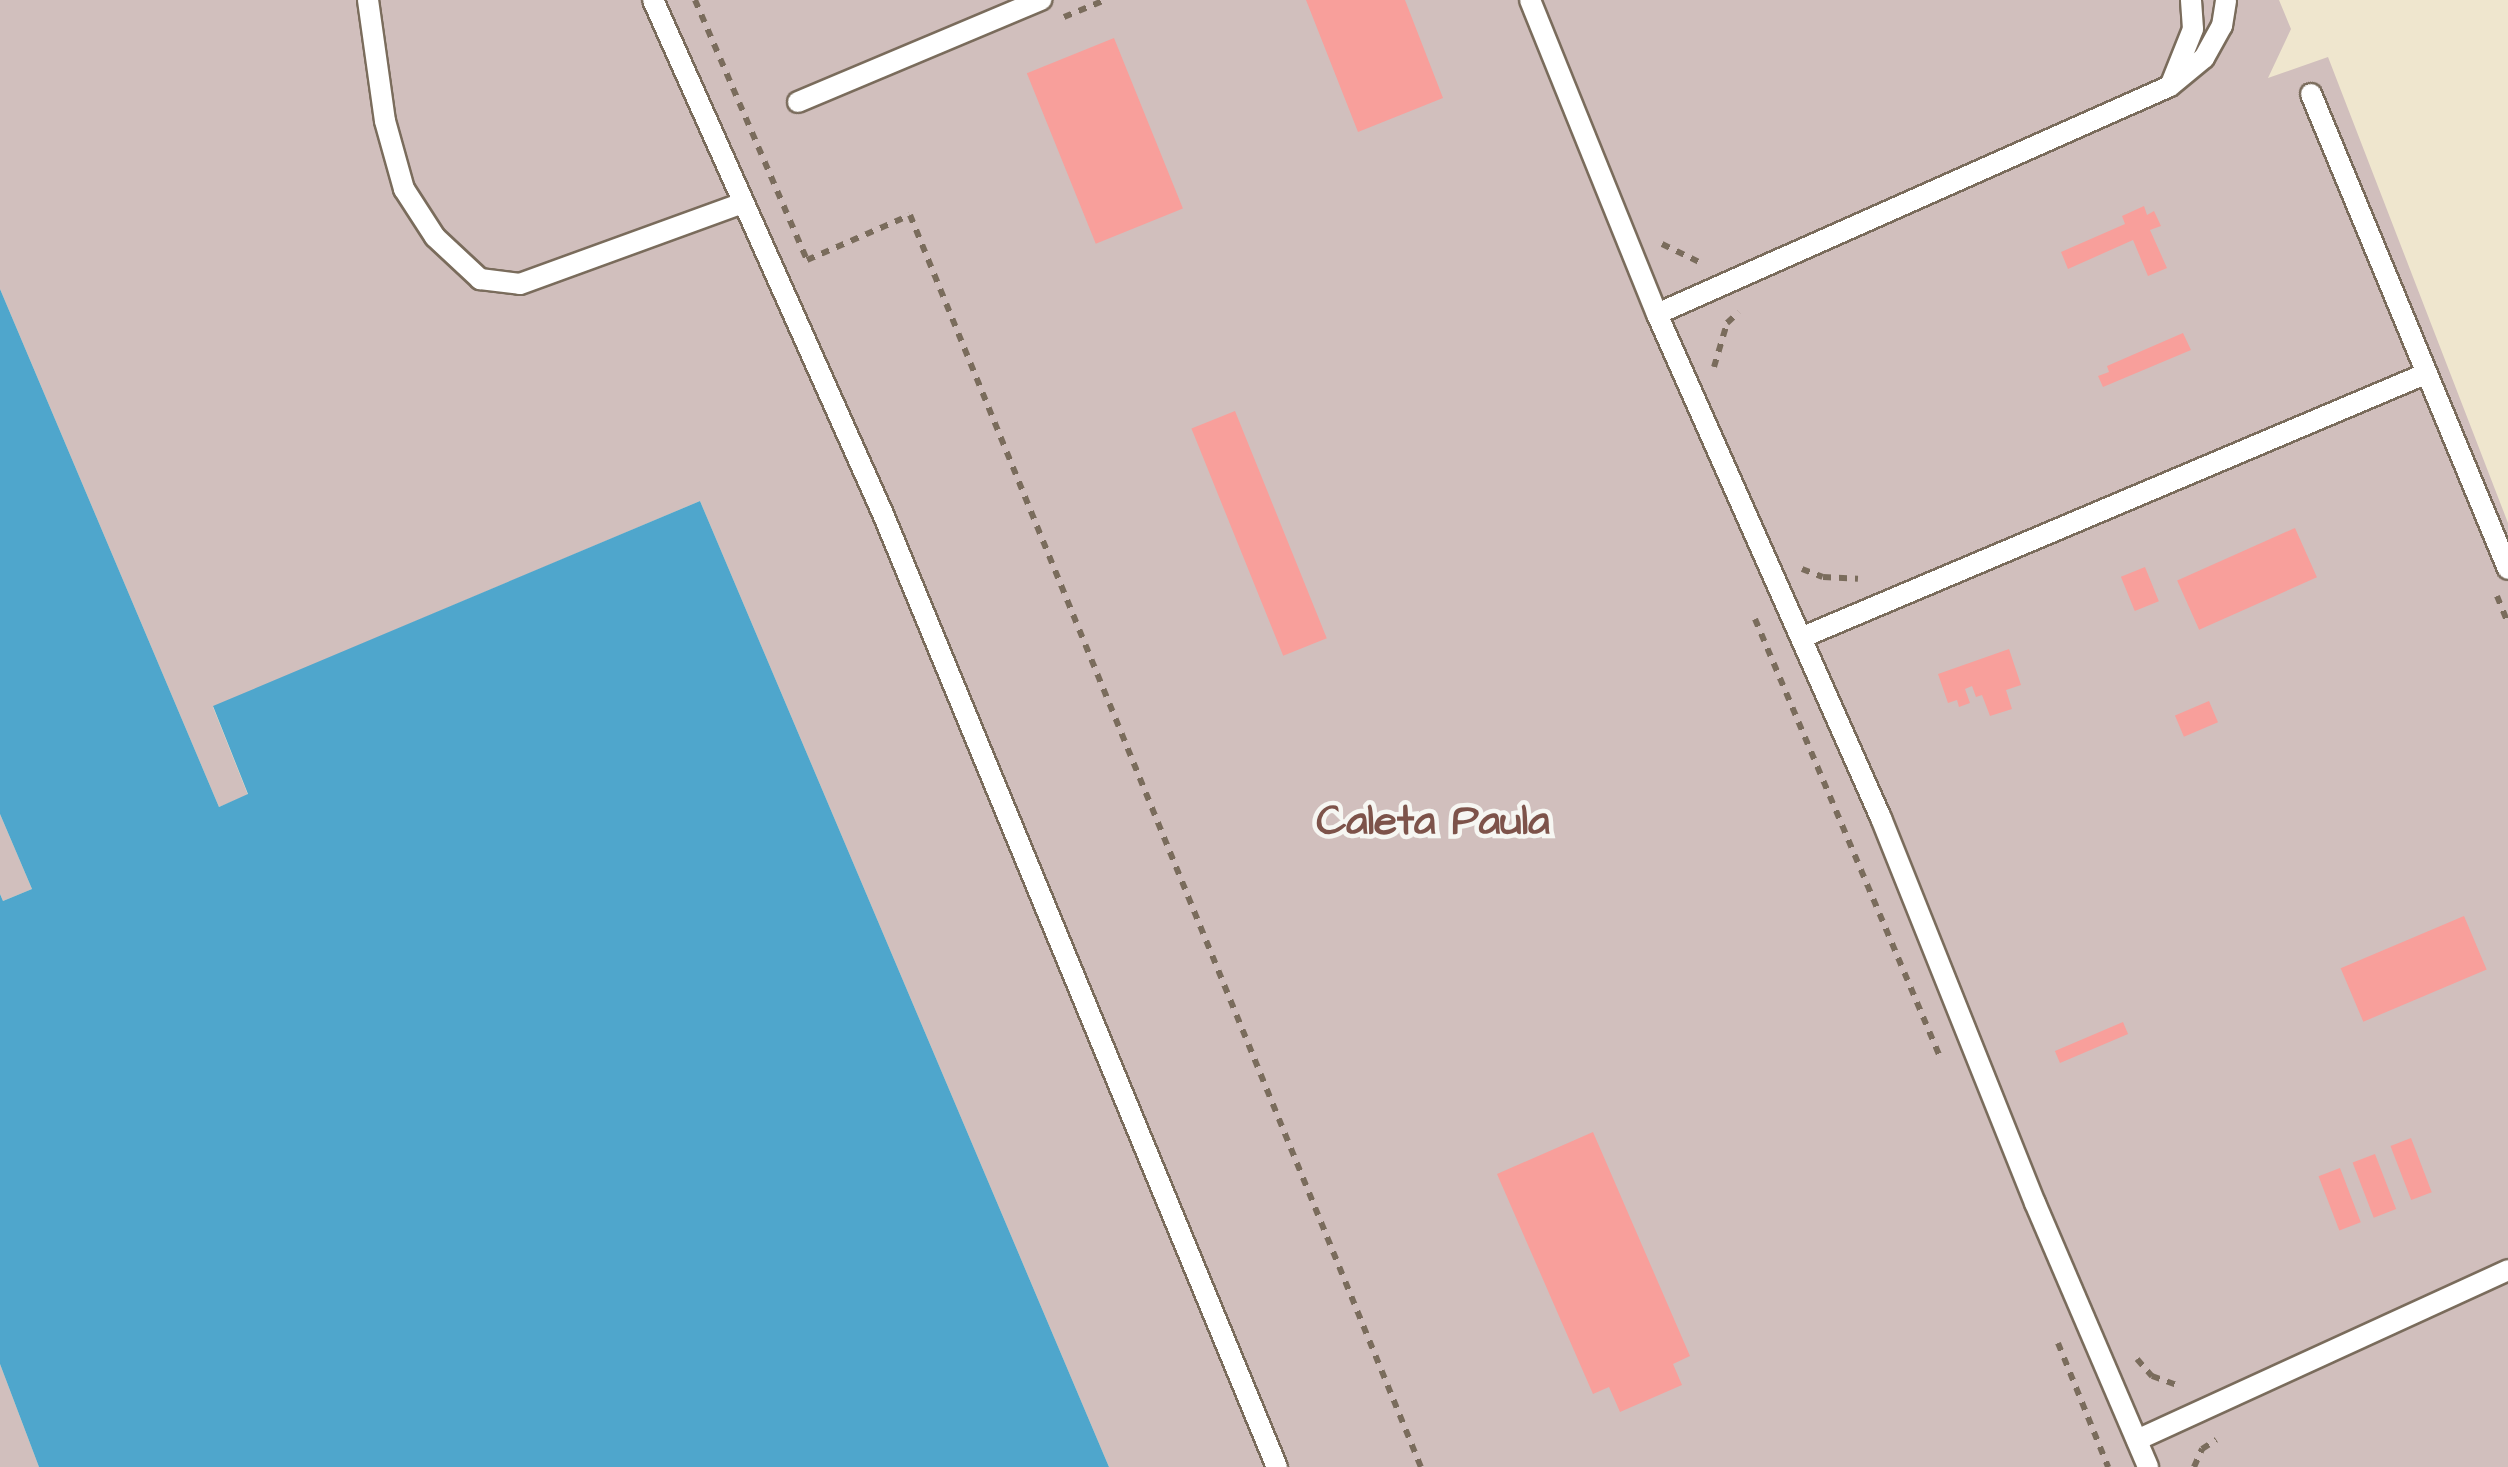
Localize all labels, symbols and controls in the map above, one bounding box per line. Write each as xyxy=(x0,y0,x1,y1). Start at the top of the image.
district label: Caleta Paula xyxy=(1316,797,1550,847)

